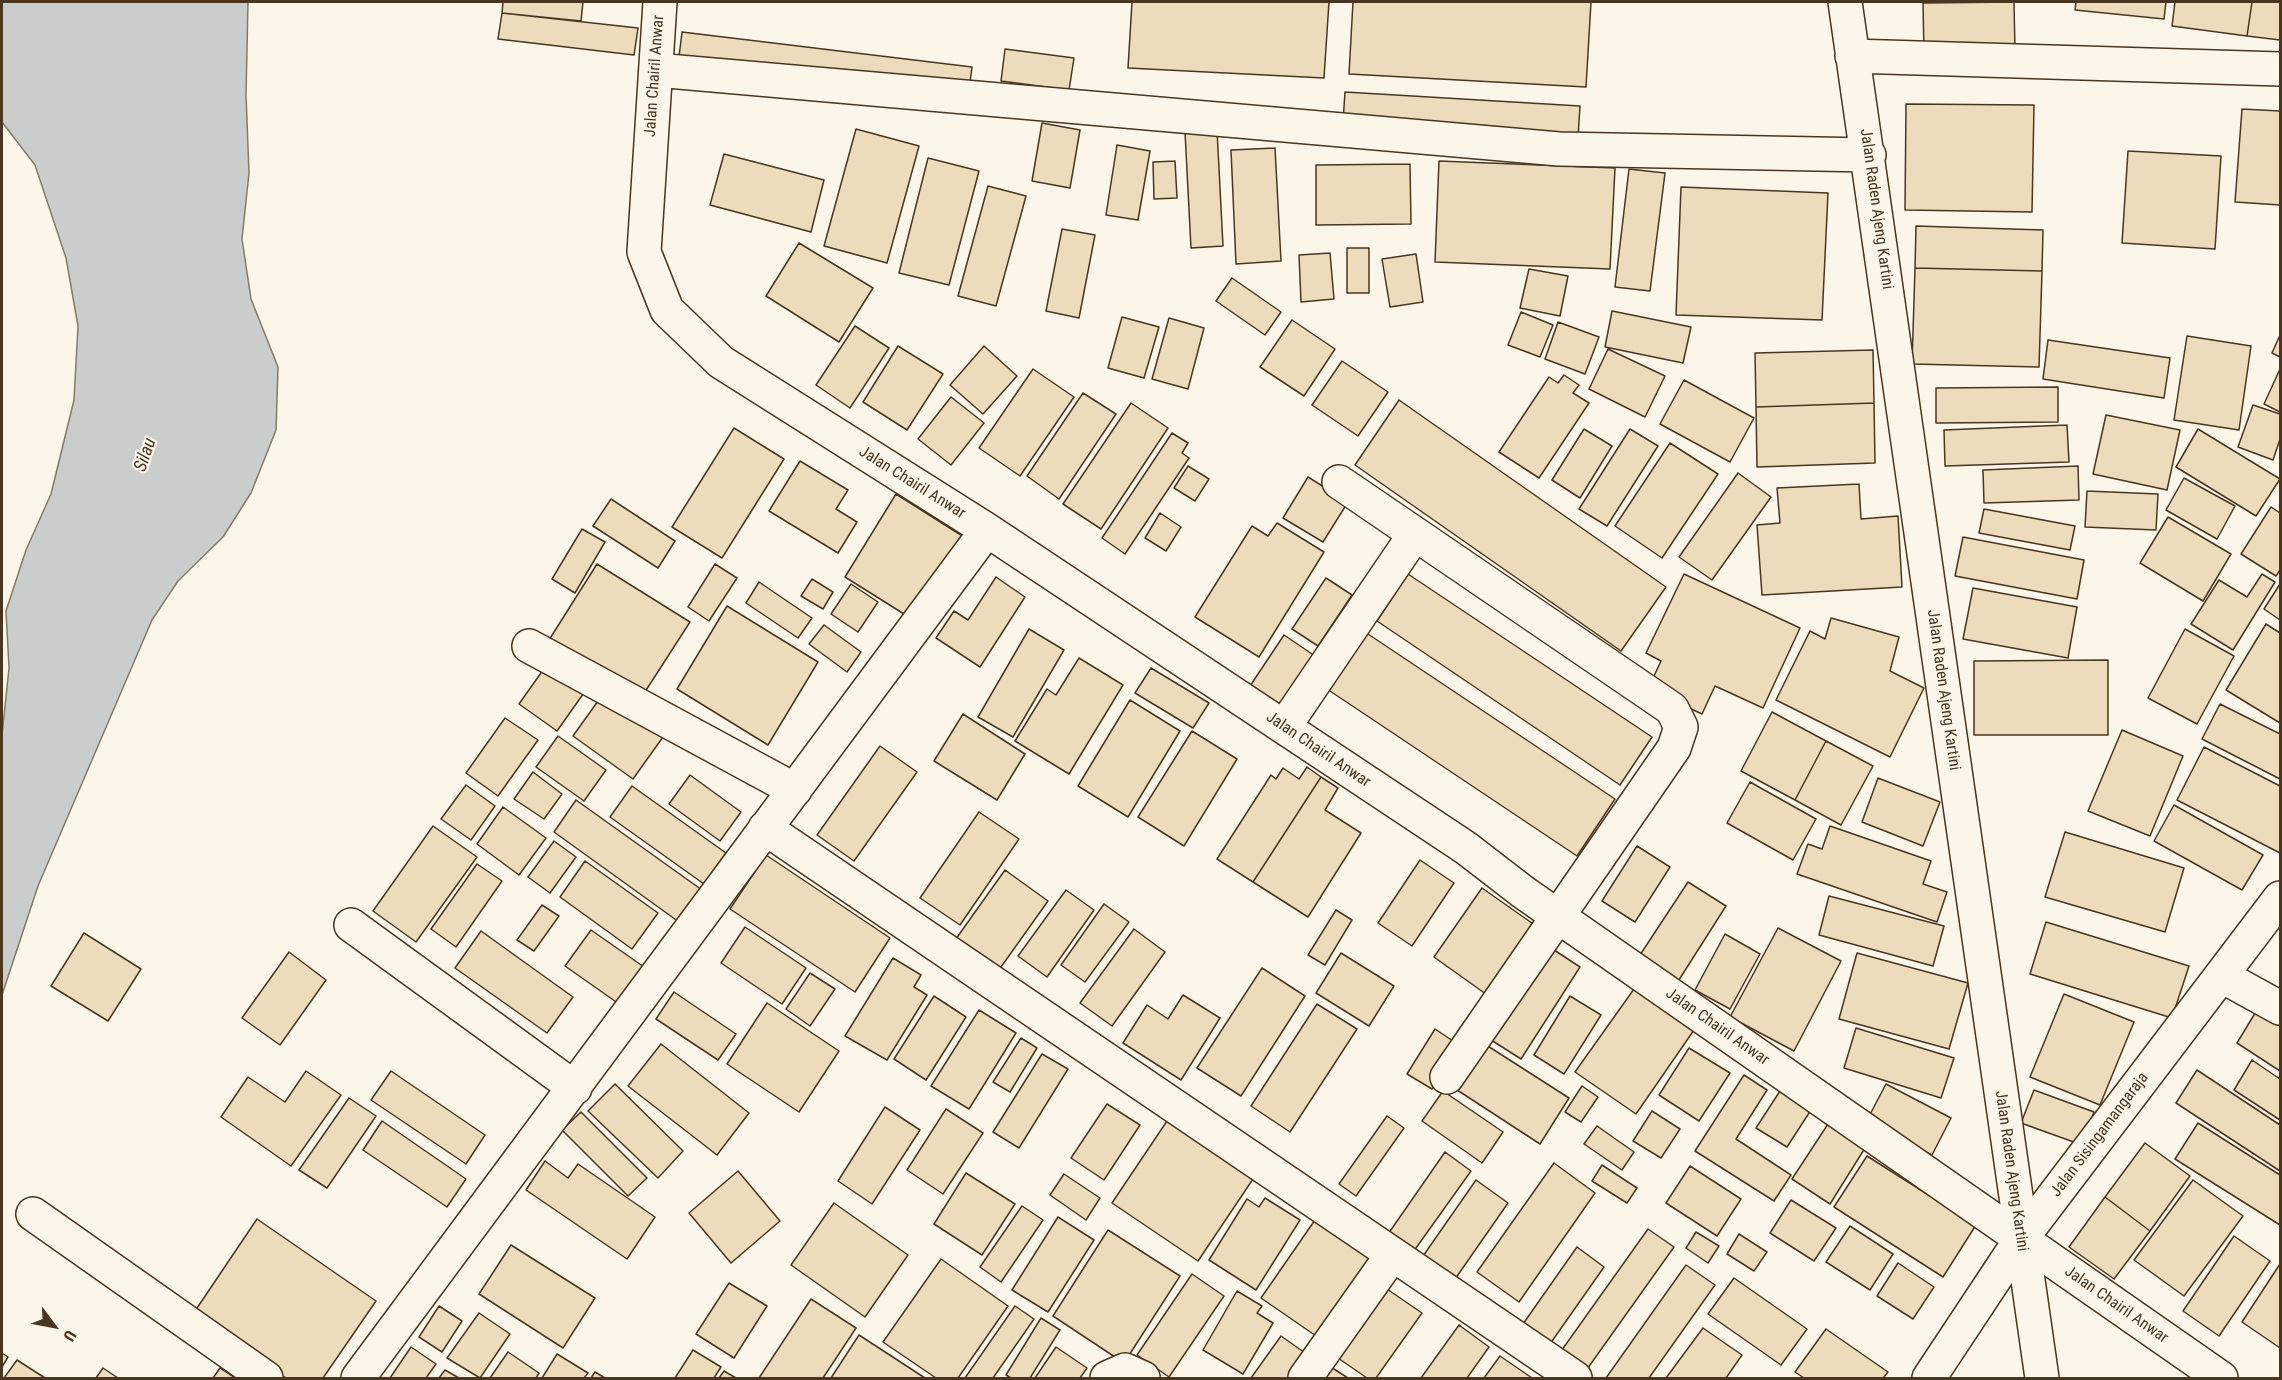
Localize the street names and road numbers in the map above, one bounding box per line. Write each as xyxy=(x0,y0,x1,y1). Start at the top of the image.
street label: Jalan Chairil Anwar xyxy=(641,14,669,138)
street label: Jalan Raden Ajeng Kartini xyxy=(1855,127,1897,291)
street label: Jalan Chairil Anwar xyxy=(855,443,969,523)
street label: Jalan Raden Ajeng Kartini xyxy=(1922,608,1964,772)
street label: Jalan Chairil Anwar xyxy=(1262,708,1374,792)
street label: Jalan Chairil Anwar xyxy=(1661,984,1773,1070)
street label: Jalan Sisingamangaraja xyxy=(2047,1069,2153,1201)
street label: Jalan Raden Ajeng Kartini xyxy=(1990,1089,2032,1253)
street label: Jalan Chairil Anwar xyxy=(2060,1262,2172,1348)

